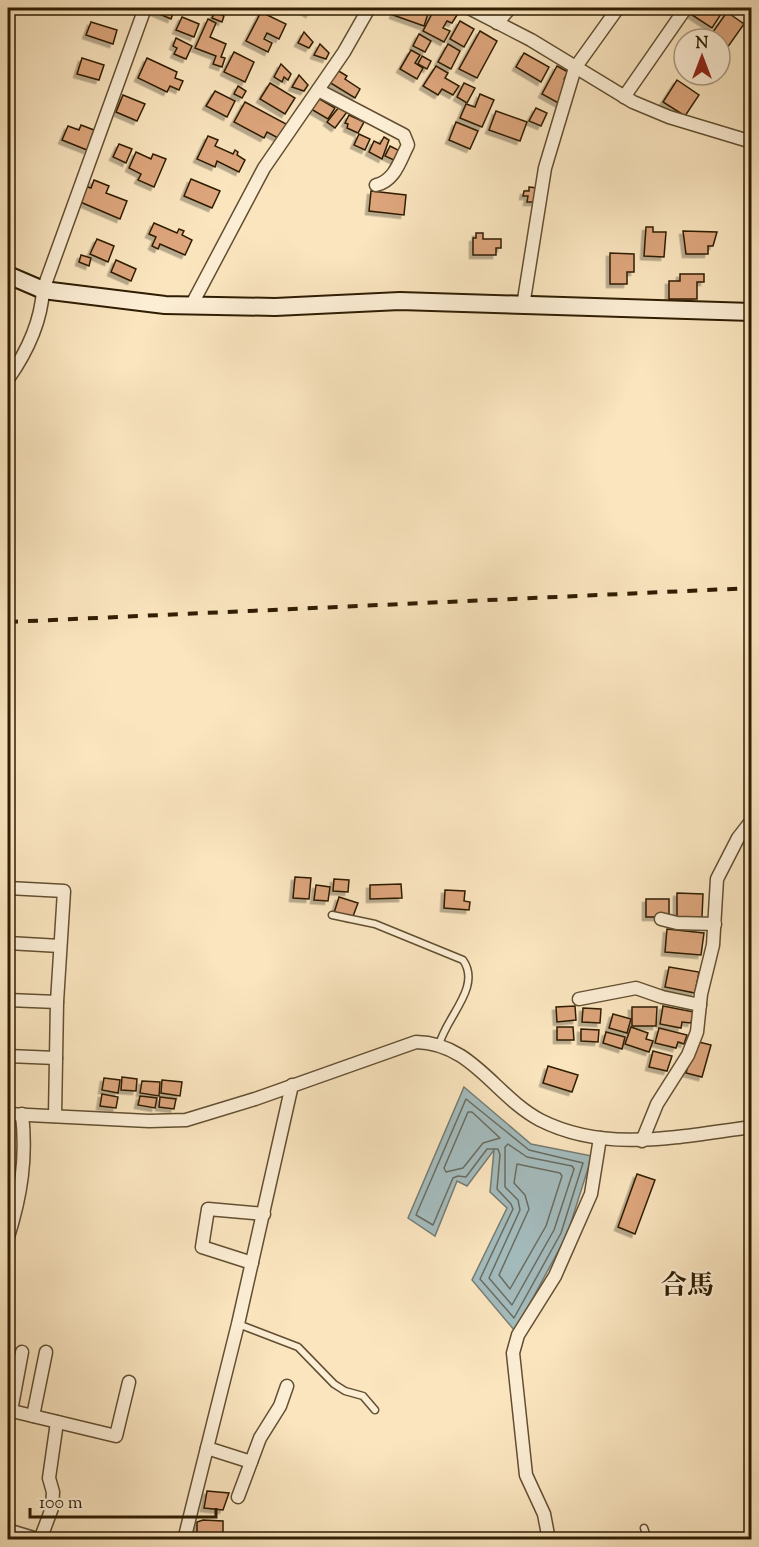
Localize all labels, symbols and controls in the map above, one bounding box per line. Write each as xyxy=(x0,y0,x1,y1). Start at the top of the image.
north arrow xyxy=(672,27,732,87)
text: N xyxy=(696,33,709,56)
district label: 合馬 xyxy=(660,1268,714,1307)
scale bar xyxy=(30,1481,216,1519)
text: 100 m xyxy=(39,1491,83,1517)

